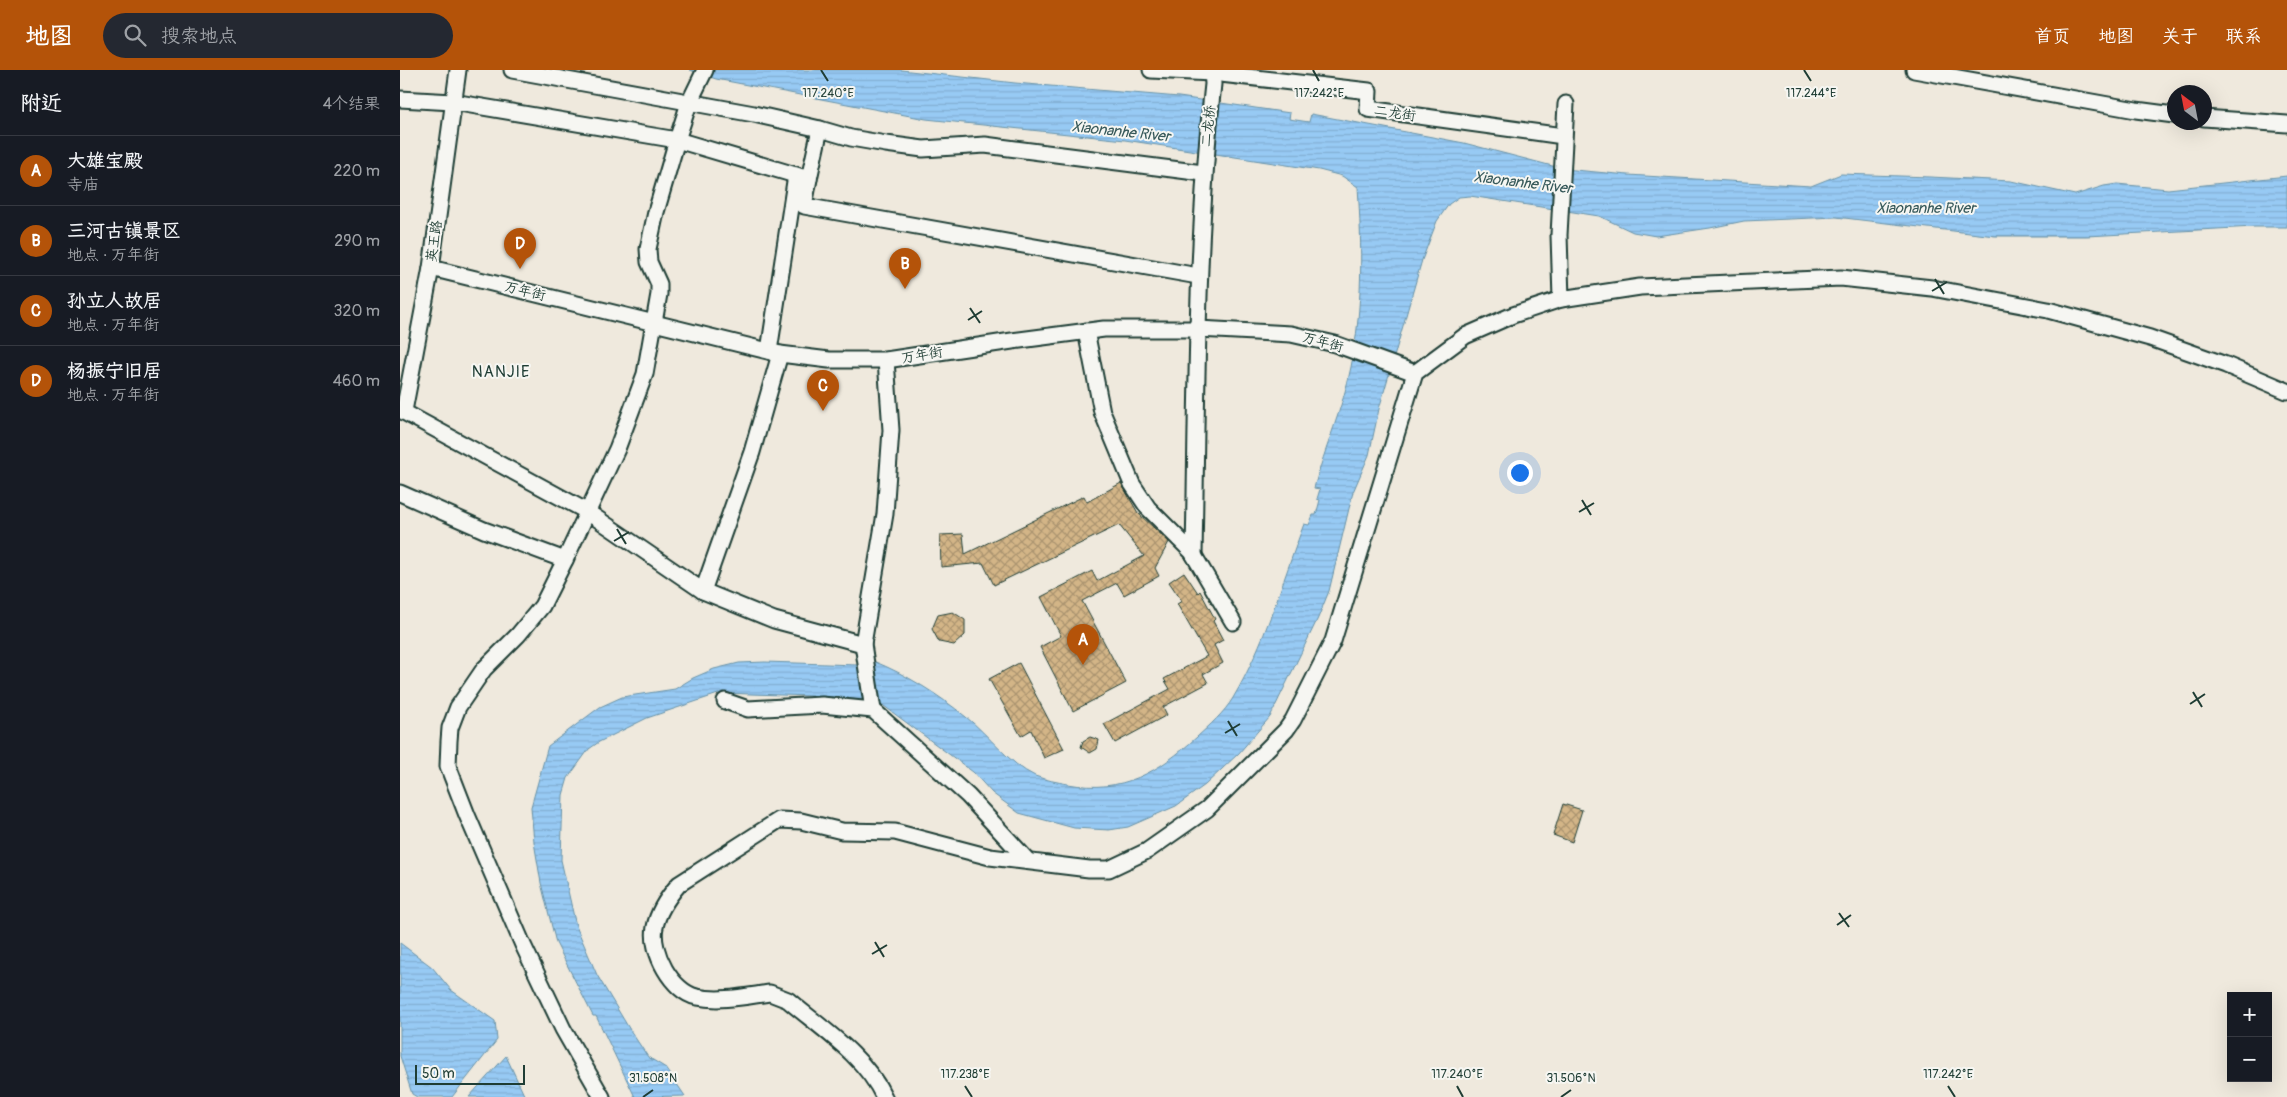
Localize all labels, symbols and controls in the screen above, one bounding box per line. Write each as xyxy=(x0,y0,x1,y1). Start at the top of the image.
search box xyxy=(103,13,453,58)
icon: search xyxy=(121,21,149,49)
text: 地图 xyxy=(25,22,73,51)
text: 搜索地点 xyxy=(161,24,237,48)
text: 首页 xyxy=(2034,25,2070,48)
text: 地图 xyxy=(2098,25,2134,48)
text: 关于 xyxy=(2162,25,2198,48)
text: 联系 xyxy=(2226,25,2262,48)
north arrow xyxy=(2167,85,2212,130)
text: 117.240°E xyxy=(802,86,854,101)
text: 117.242°E xyxy=(1294,86,1344,101)
text: 117.244°E xyxy=(1786,86,1836,101)
text: 附近 xyxy=(20,90,62,117)
text: 4个结果 xyxy=(323,94,380,114)
street label: 二龙街 xyxy=(1373,101,1417,125)
street label: 二龙桥 xyxy=(1197,104,1219,148)
water label: Xiaonanhe River xyxy=(1071,117,1173,147)
text: 大雄宝殿 xyxy=(67,149,143,173)
text: A xyxy=(31,161,41,181)
text: 220 m xyxy=(334,161,380,181)
water label: Xiaonanhe River xyxy=(1473,168,1575,199)
text: 寺庙 xyxy=(67,175,99,195)
water label: Xiaonanhe River xyxy=(1877,199,1977,218)
text: 三河古镇景区 xyxy=(67,219,181,243)
street label: 英王路 xyxy=(423,219,445,263)
pin: D xyxy=(504,228,536,269)
text: B xyxy=(31,231,41,251)
text: 290 m xyxy=(334,231,380,251)
text: 地点 · 万年街 xyxy=(67,245,159,265)
pin: B xyxy=(889,248,921,289)
street label: 万年街 xyxy=(503,278,547,304)
text: 孙立人故居 xyxy=(67,289,162,313)
text: C xyxy=(31,301,41,321)
text: 320 m xyxy=(334,301,380,321)
text: 地点 · 万年街 xyxy=(67,315,159,335)
street label: 万年街 xyxy=(1301,328,1345,356)
street label: 万年街 xyxy=(900,343,944,367)
text: 杨振宁旧居 xyxy=(67,359,162,383)
district label: NANJIE xyxy=(472,362,530,382)
pin: C xyxy=(807,370,839,411)
text: D xyxy=(31,371,41,391)
text: 460 m xyxy=(333,371,380,391)
text: 地点 · 万年街 xyxy=(67,385,159,405)
your location xyxy=(1507,460,1533,486)
pin: A xyxy=(1067,624,1099,665)
map controls xyxy=(2227,992,2272,1082)
button: + xyxy=(2227,992,2272,1037)
button: − xyxy=(2227,1037,2272,1082)
scale bar xyxy=(415,1062,525,1085)
text: 50 m xyxy=(422,1065,455,1082)
text: 117.238°E xyxy=(941,1067,989,1082)
text: 117.240°E xyxy=(1431,1067,1483,1082)
text: 117.242°E xyxy=(1923,1067,1973,1082)
text: 31.508°N xyxy=(629,1071,677,1086)
text: 31.506°N xyxy=(1546,1071,1596,1086)

